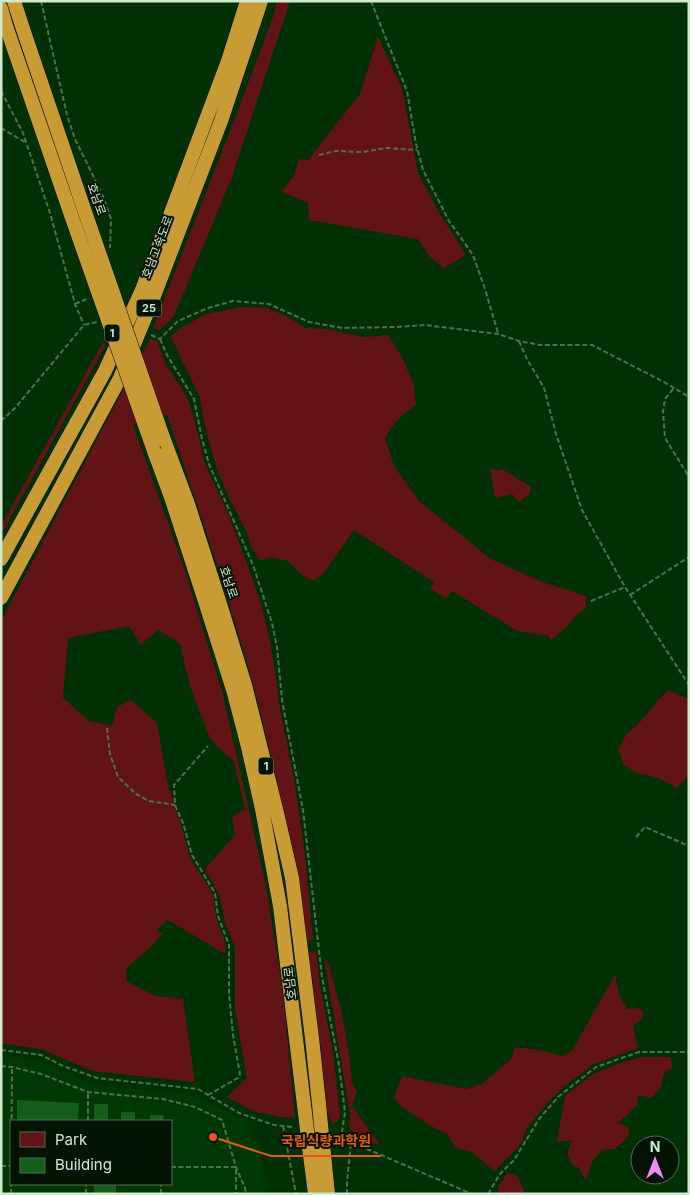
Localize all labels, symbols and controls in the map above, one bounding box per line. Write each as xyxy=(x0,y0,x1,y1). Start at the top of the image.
street label: 호남로 xyxy=(85,181,109,217)
street label: 호남고속도로 xyxy=(138,213,176,281)
road number: 25 xyxy=(136,300,162,316)
road number: 1 xyxy=(104,324,120,342)
street label: 호남로 xyxy=(217,564,241,600)
road number: 1 xyxy=(258,758,274,774)
street label: 호남로 xyxy=(281,966,299,1000)
legend xyxy=(10,1120,172,1185)
callout: 국립식량과학원 xyxy=(271,1127,381,1156)
text: Park xyxy=(55,1130,88,1149)
text: 국립식량과학원 xyxy=(281,1132,371,1149)
north arrow xyxy=(630,1135,680,1185)
text: N xyxy=(650,1138,660,1155)
text: Building xyxy=(55,1155,112,1174)

